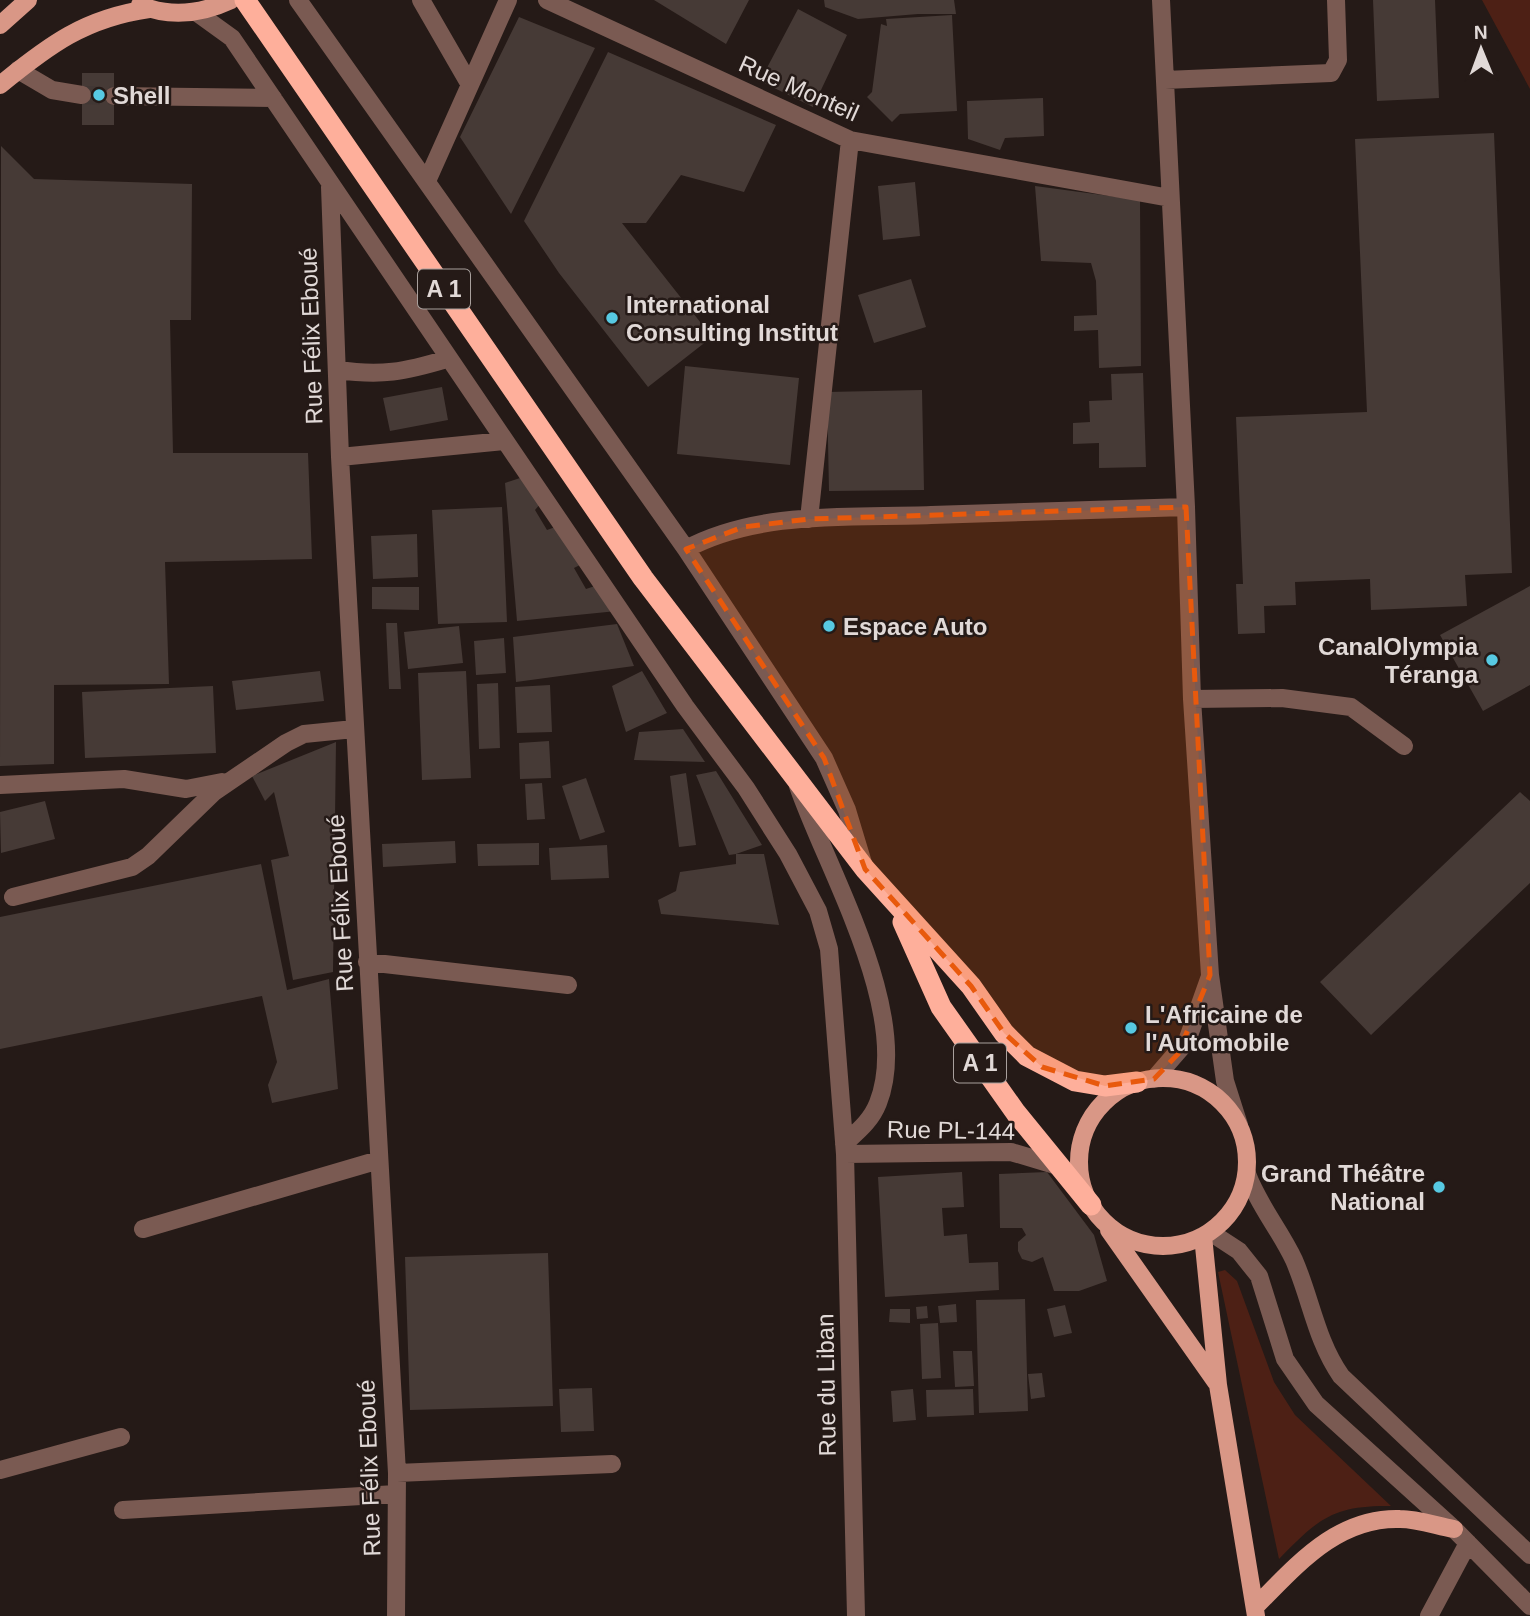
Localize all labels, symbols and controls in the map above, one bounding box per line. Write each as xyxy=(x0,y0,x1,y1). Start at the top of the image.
north arrow xyxy=(1446,14,1516,84)
text: N xyxy=(1474,22,1488,43)
street label: Rue Monteil xyxy=(735,50,863,126)
place label: Shell xyxy=(113,82,170,109)
marker: Shell xyxy=(91,87,107,103)
street label: Rue Félix Eboué xyxy=(294,247,328,425)
road number: A 1 xyxy=(418,270,470,308)
place label: International Consulting Institut xyxy=(626,291,838,346)
marker: International Consulting Institut xyxy=(604,310,620,326)
place label: Espace Auto xyxy=(843,613,987,640)
marker: Espace Auto xyxy=(821,618,837,634)
place label: CanalOlympia Téranga xyxy=(1318,633,1479,688)
marker: CanalOlympia Téranga xyxy=(1484,652,1500,668)
street label: Rue Félix Eboué xyxy=(322,814,358,992)
place label: L'Africaine de l'Automobile xyxy=(1145,1001,1303,1056)
marker: L'Africaine de l'Automobile xyxy=(1123,1020,1139,1036)
road number: A 1 xyxy=(954,1044,1006,1082)
street label: Rue PL-144 xyxy=(887,1115,1015,1145)
place label: Grand Théâtre National xyxy=(1261,1160,1425,1215)
marker: Grand Théâtre National xyxy=(1431,1179,1447,1195)
street label: Rue du Liban xyxy=(811,1313,841,1457)
street label: Rue Félix Eboué xyxy=(352,1379,386,1557)

